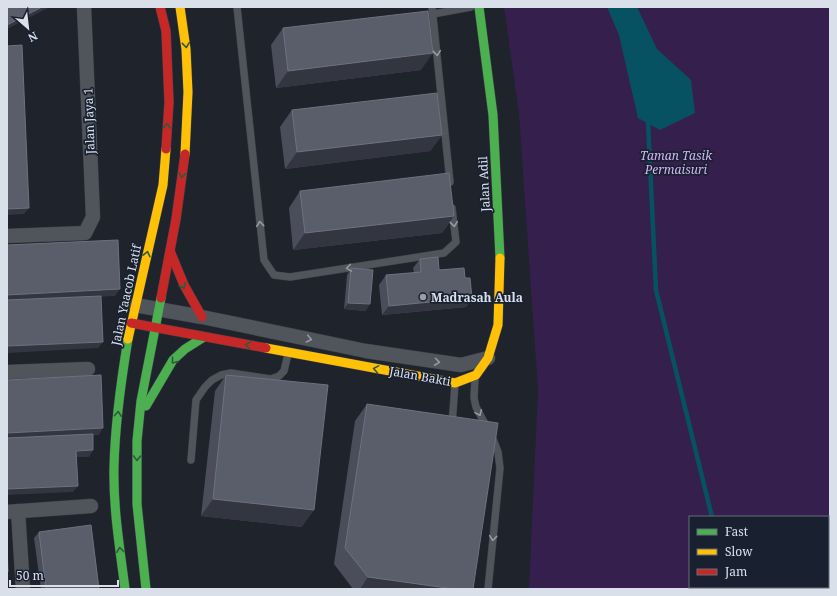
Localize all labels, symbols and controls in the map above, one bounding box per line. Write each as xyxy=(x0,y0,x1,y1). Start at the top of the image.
north arrow xyxy=(8,8,48,48)
text: N xyxy=(25,29,40,46)
one-way arrow xyxy=(181,42,190,48)
one-way arrow xyxy=(432,50,441,56)
street label: Jalan Jaya 1 xyxy=(79,87,99,156)
one-way arrow xyxy=(163,123,172,129)
park label: Taman Tasik Permaisuri xyxy=(640,147,713,178)
street label: Jalan Adil xyxy=(474,156,494,213)
one-way arrow xyxy=(178,172,187,178)
one-way arrow xyxy=(256,221,265,227)
one-way arrow xyxy=(449,221,458,227)
street label: Jalan Yaacob Latif xyxy=(107,241,145,348)
one-way arrow xyxy=(142,250,151,257)
one-way arrow xyxy=(346,263,352,272)
one-way arrow xyxy=(178,281,186,289)
place label: Madrasah Aula xyxy=(431,289,523,306)
marker: Madrasah Aula xyxy=(418,292,428,302)
one-way arrow xyxy=(306,335,312,343)
one-way arrow xyxy=(245,341,251,350)
one-way arrow xyxy=(171,356,178,363)
one-way arrow xyxy=(434,357,440,366)
street label: Jalan Bakti xyxy=(387,362,452,390)
one-way arrow xyxy=(373,365,379,373)
one-way arrow xyxy=(474,409,482,417)
one-way arrow xyxy=(114,411,123,417)
one-way arrow xyxy=(133,455,141,461)
legend xyxy=(689,516,829,588)
text: Fast xyxy=(725,523,748,540)
one-way arrow xyxy=(489,535,498,541)
text: Slow xyxy=(725,543,753,560)
one-way arrow xyxy=(116,547,125,553)
scale bar xyxy=(10,562,118,588)
text: Jam xyxy=(724,563,747,580)
text: 50 m xyxy=(16,567,44,584)

